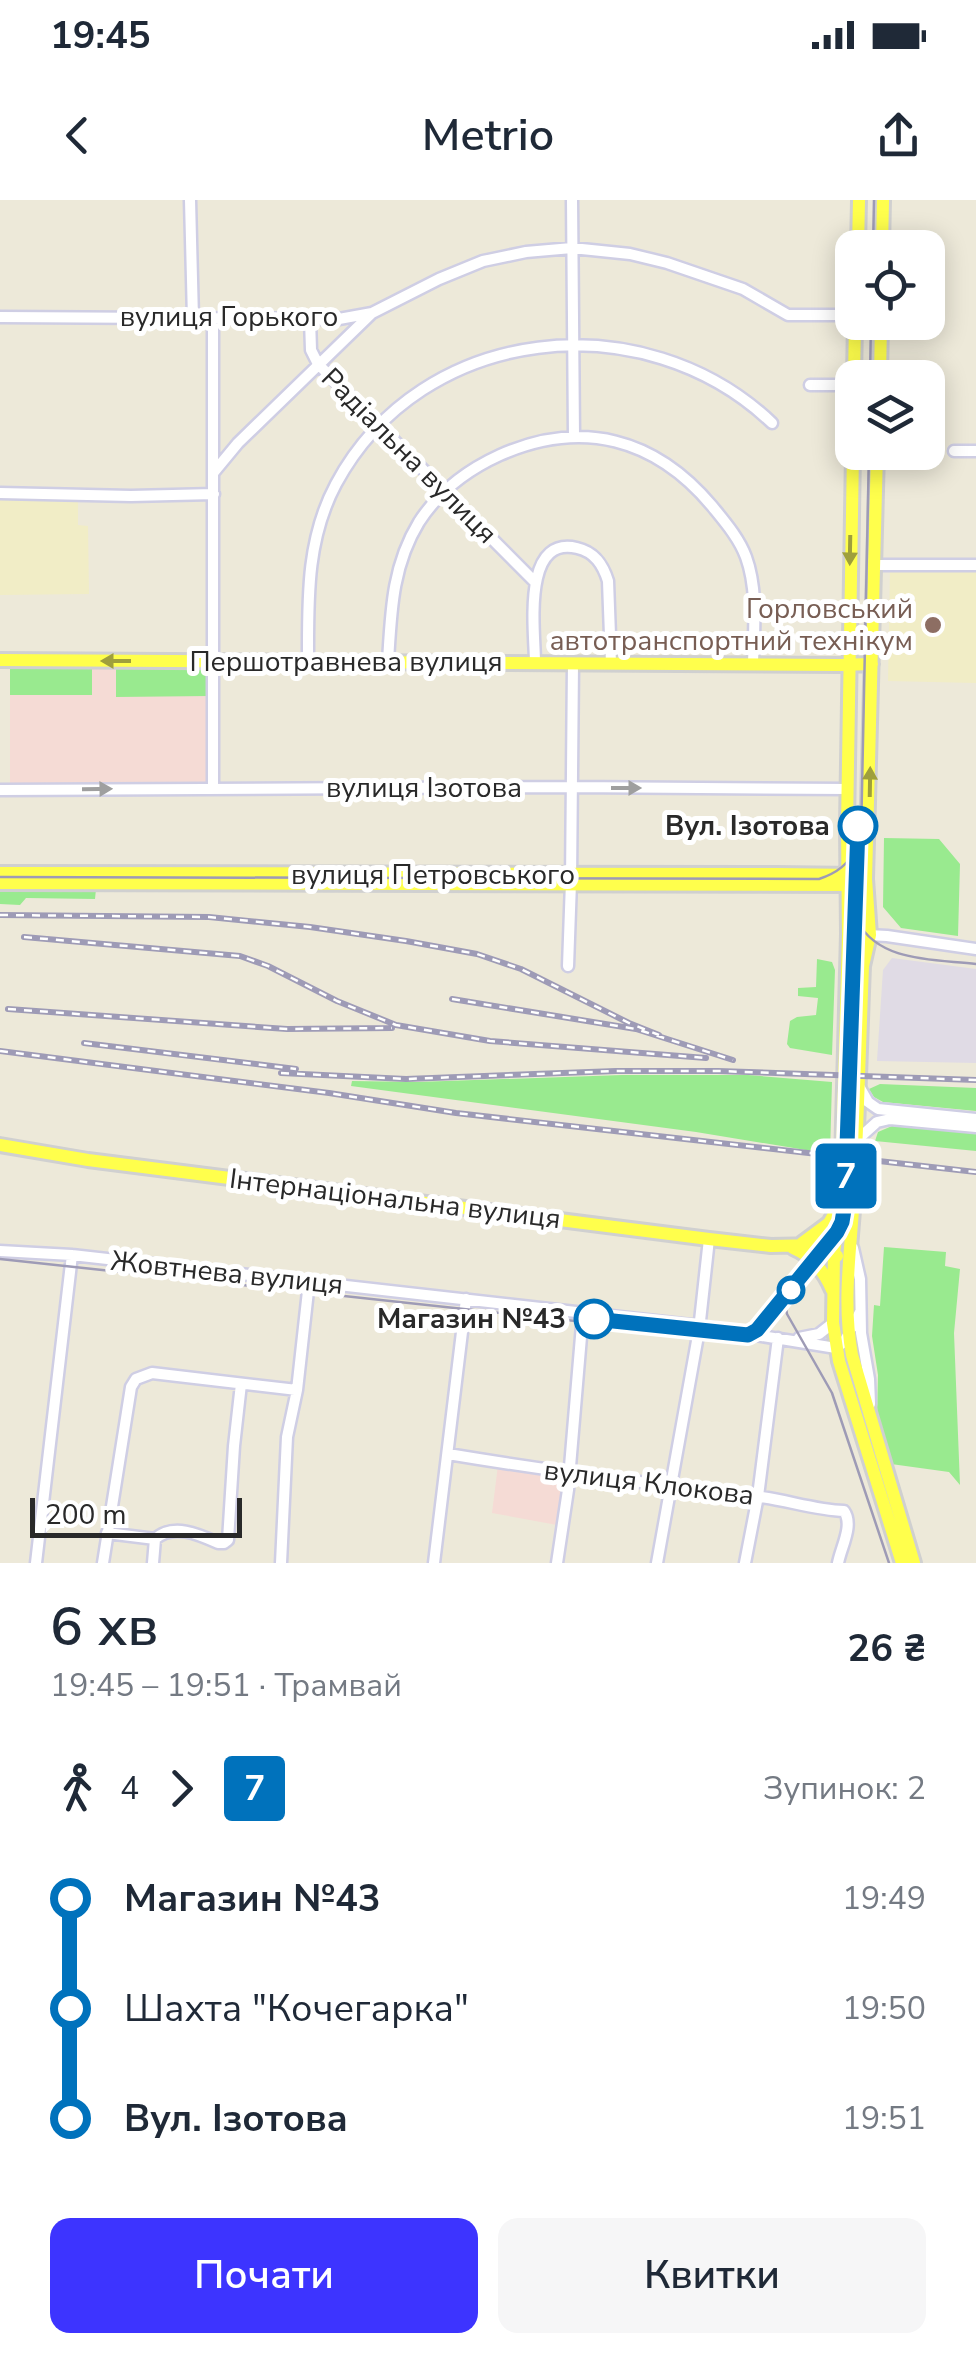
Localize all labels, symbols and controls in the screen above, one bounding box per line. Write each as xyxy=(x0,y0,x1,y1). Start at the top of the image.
text: 19:45 xyxy=(50,10,151,61)
text: Metrio xyxy=(422,105,554,166)
icon: back xyxy=(50,108,105,163)
icon: share xyxy=(871,108,926,163)
map controls xyxy=(835,230,945,470)
button: locate xyxy=(835,230,945,340)
street label: вулиця Горького xyxy=(120,298,338,336)
street label: Радіальна вулиця xyxy=(313,360,505,552)
button: layers xyxy=(835,360,945,470)
one-way arrow xyxy=(842,534,858,566)
place label: Горловський автотранспортний технікум xyxy=(549,590,913,660)
marker: Горловський автотранспортний технікум xyxy=(922,614,944,636)
street label: Першотравнева вулиця xyxy=(189,643,503,681)
one-way arrow xyxy=(100,653,132,669)
one-way arrow xyxy=(862,765,878,797)
street label: вулиця Ізотова xyxy=(326,769,522,807)
one-way arrow xyxy=(610,780,642,796)
one-way arrow xyxy=(82,781,114,797)
place label: Вул. Ізотова xyxy=(665,807,830,845)
marker: Вул. Ізотова xyxy=(839,807,877,845)
street label: вулиця Петровського xyxy=(291,856,575,894)
line badge: 7 xyxy=(814,1144,878,1208)
text: 7 xyxy=(835,1153,857,1200)
street label: Інтернаціональна вулиця xyxy=(227,1160,563,1238)
street label: Жовтнева вулиця xyxy=(109,1242,345,1304)
unlabelled marker xyxy=(778,1277,804,1303)
place label: Магазин №43 xyxy=(377,1300,566,1338)
marker: Магазин №43 xyxy=(575,1300,613,1338)
street label: вулиця Клокова xyxy=(542,1451,756,1515)
scale bar xyxy=(30,1493,242,1538)
text: 200 m xyxy=(45,1496,127,1534)
text: 6 хв xyxy=(50,1589,158,1664)
text: 26 ₴ xyxy=(847,1623,926,1674)
text: 19:45 – 19:51 · Трамвай xyxy=(50,1664,402,1707)
icon: walk xyxy=(50,1761,105,1816)
icon: forward xyxy=(154,1761,209,1816)
text: 7 xyxy=(244,1765,265,1812)
text: 4 xyxy=(120,1767,139,1810)
text: Зупинок: 2 xyxy=(763,1767,926,1810)
text: Магазин №43 xyxy=(124,1873,381,1924)
text: 19:49 xyxy=(842,1877,926,1920)
text: Шахта "Кочегарка" xyxy=(124,1983,469,2034)
text: 19:50 xyxy=(842,1987,926,2030)
text: Вул. Ізотова xyxy=(124,2093,348,2144)
text: 19:51 xyxy=(842,2097,926,2140)
button: Почати xyxy=(50,2218,478,2333)
button: Квитки xyxy=(498,2218,926,2333)

